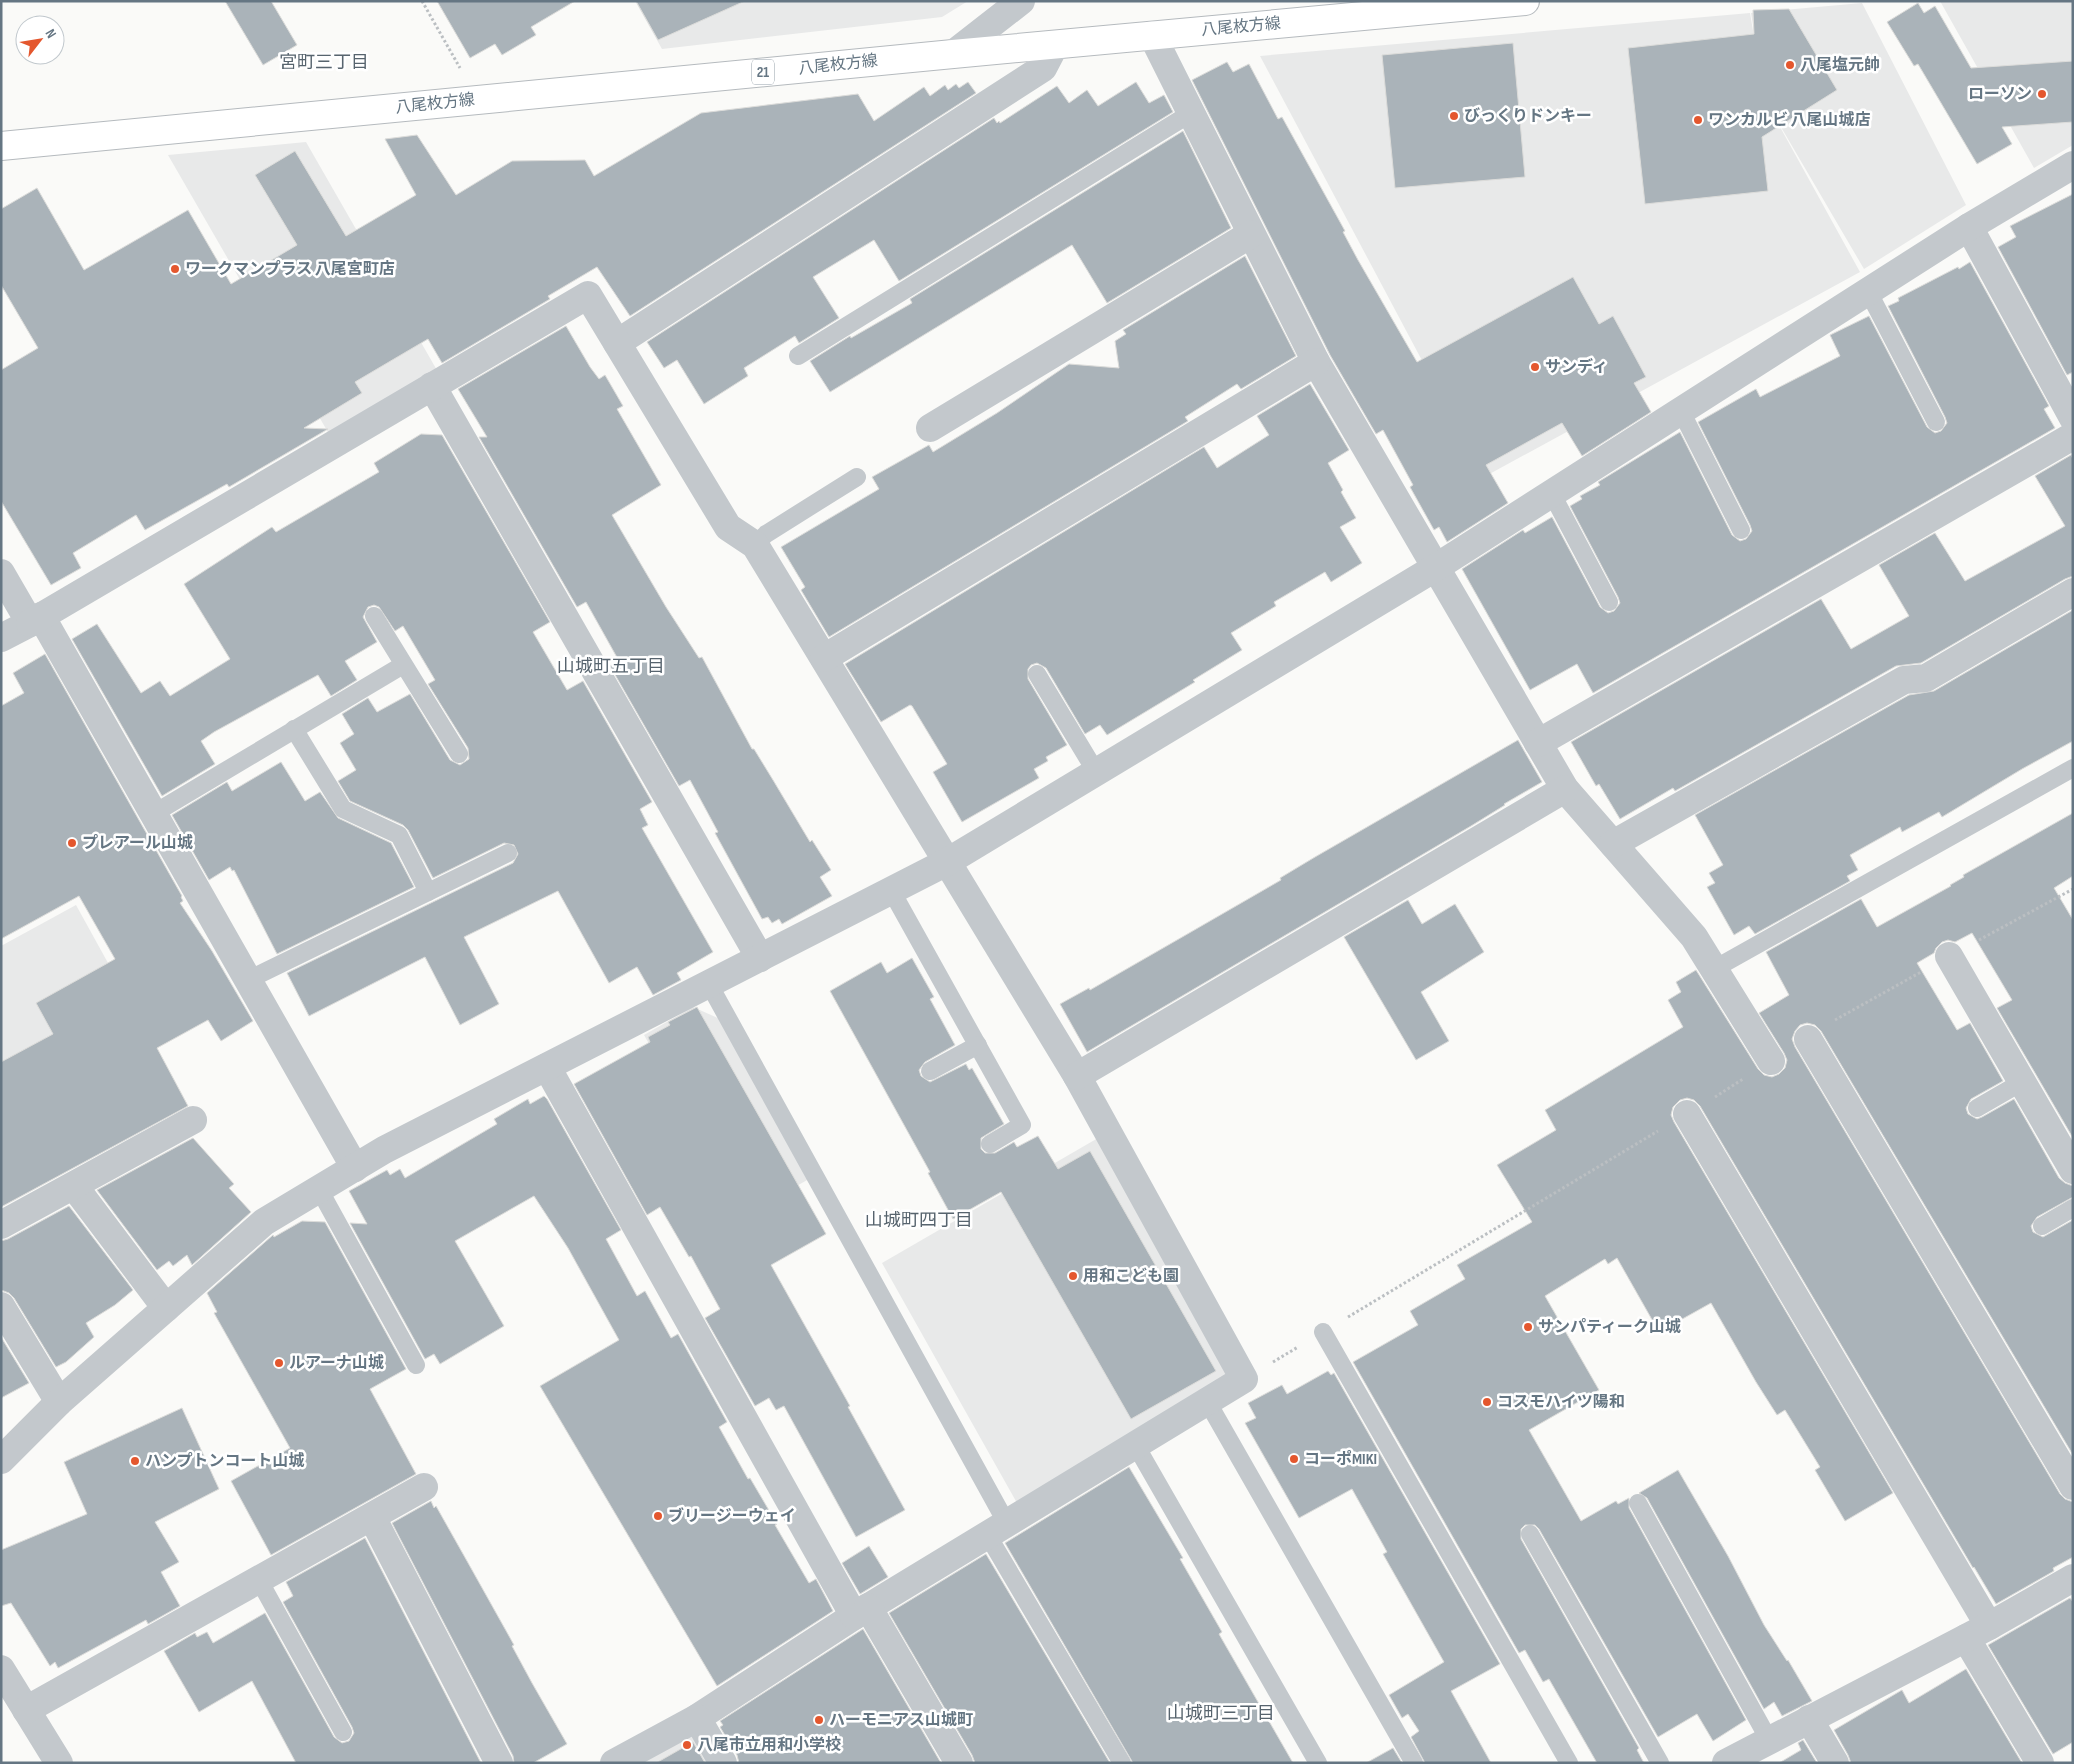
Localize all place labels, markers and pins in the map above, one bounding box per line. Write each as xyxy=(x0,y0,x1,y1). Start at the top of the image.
place label: 八尾塩元帥 xyxy=(1800,55,1880,75)
marker: 八尾塩元帥 xyxy=(1784,59,1796,71)
place label: ローソン xyxy=(1968,85,2032,104)
marker: ローソン xyxy=(2036,88,2048,100)
place label: びっくりドンキー xyxy=(1464,107,1592,126)
marker: びっくりドンキー xyxy=(1448,110,1460,122)
place label: ワンカルビ 八尾山城店 xyxy=(1708,110,1871,130)
marker: ワンカルビ 八尾山城店 xyxy=(1692,114,1704,126)
place label: ワークマンプラス 八尾宮町店 xyxy=(185,260,395,279)
marker: ワークマンプラス 八尾宮町店 xyxy=(169,263,181,275)
place label: サンディ xyxy=(1545,358,1608,377)
marker: サンディ xyxy=(1529,361,1541,373)
place label: プレアール山城 xyxy=(82,833,193,853)
marker: プレアール山城 xyxy=(66,837,78,849)
place label: 用和こども園 xyxy=(1083,1267,1179,1286)
marker: 用和こども園 xyxy=(1067,1270,1079,1282)
place label: サンパティーク山城 xyxy=(1538,1317,1681,1337)
marker: サンパティーク山城 xyxy=(1522,1321,1534,1333)
place label: ルアーナ山城 xyxy=(289,1353,384,1373)
marker: ルアーナ山城 xyxy=(273,1357,285,1369)
place label: コスモハイツ陽和 xyxy=(1497,1393,1625,1412)
marker: コスモハイツ陽和 xyxy=(1481,1396,1493,1408)
place label: コーポMIKI xyxy=(1304,1450,1377,1469)
place label: ハンプトンコート山城 xyxy=(145,1451,305,1471)
marker: コーポMIKI xyxy=(1288,1453,1300,1465)
marker: ハンプトンコート山城 xyxy=(129,1455,141,1467)
place label: ブリージーウェイ xyxy=(668,1507,796,1526)
marker: ブリージーウェイ xyxy=(652,1510,664,1522)
place label: ハーモニアス山城町 xyxy=(829,1710,973,1730)
marker: ハーモニアス山城町 xyxy=(813,1714,825,1726)
place label: 八尾市立用和小学校 xyxy=(697,1736,841,1755)
marker: 八尾市立用和小学校 xyxy=(681,1739,693,1751)

